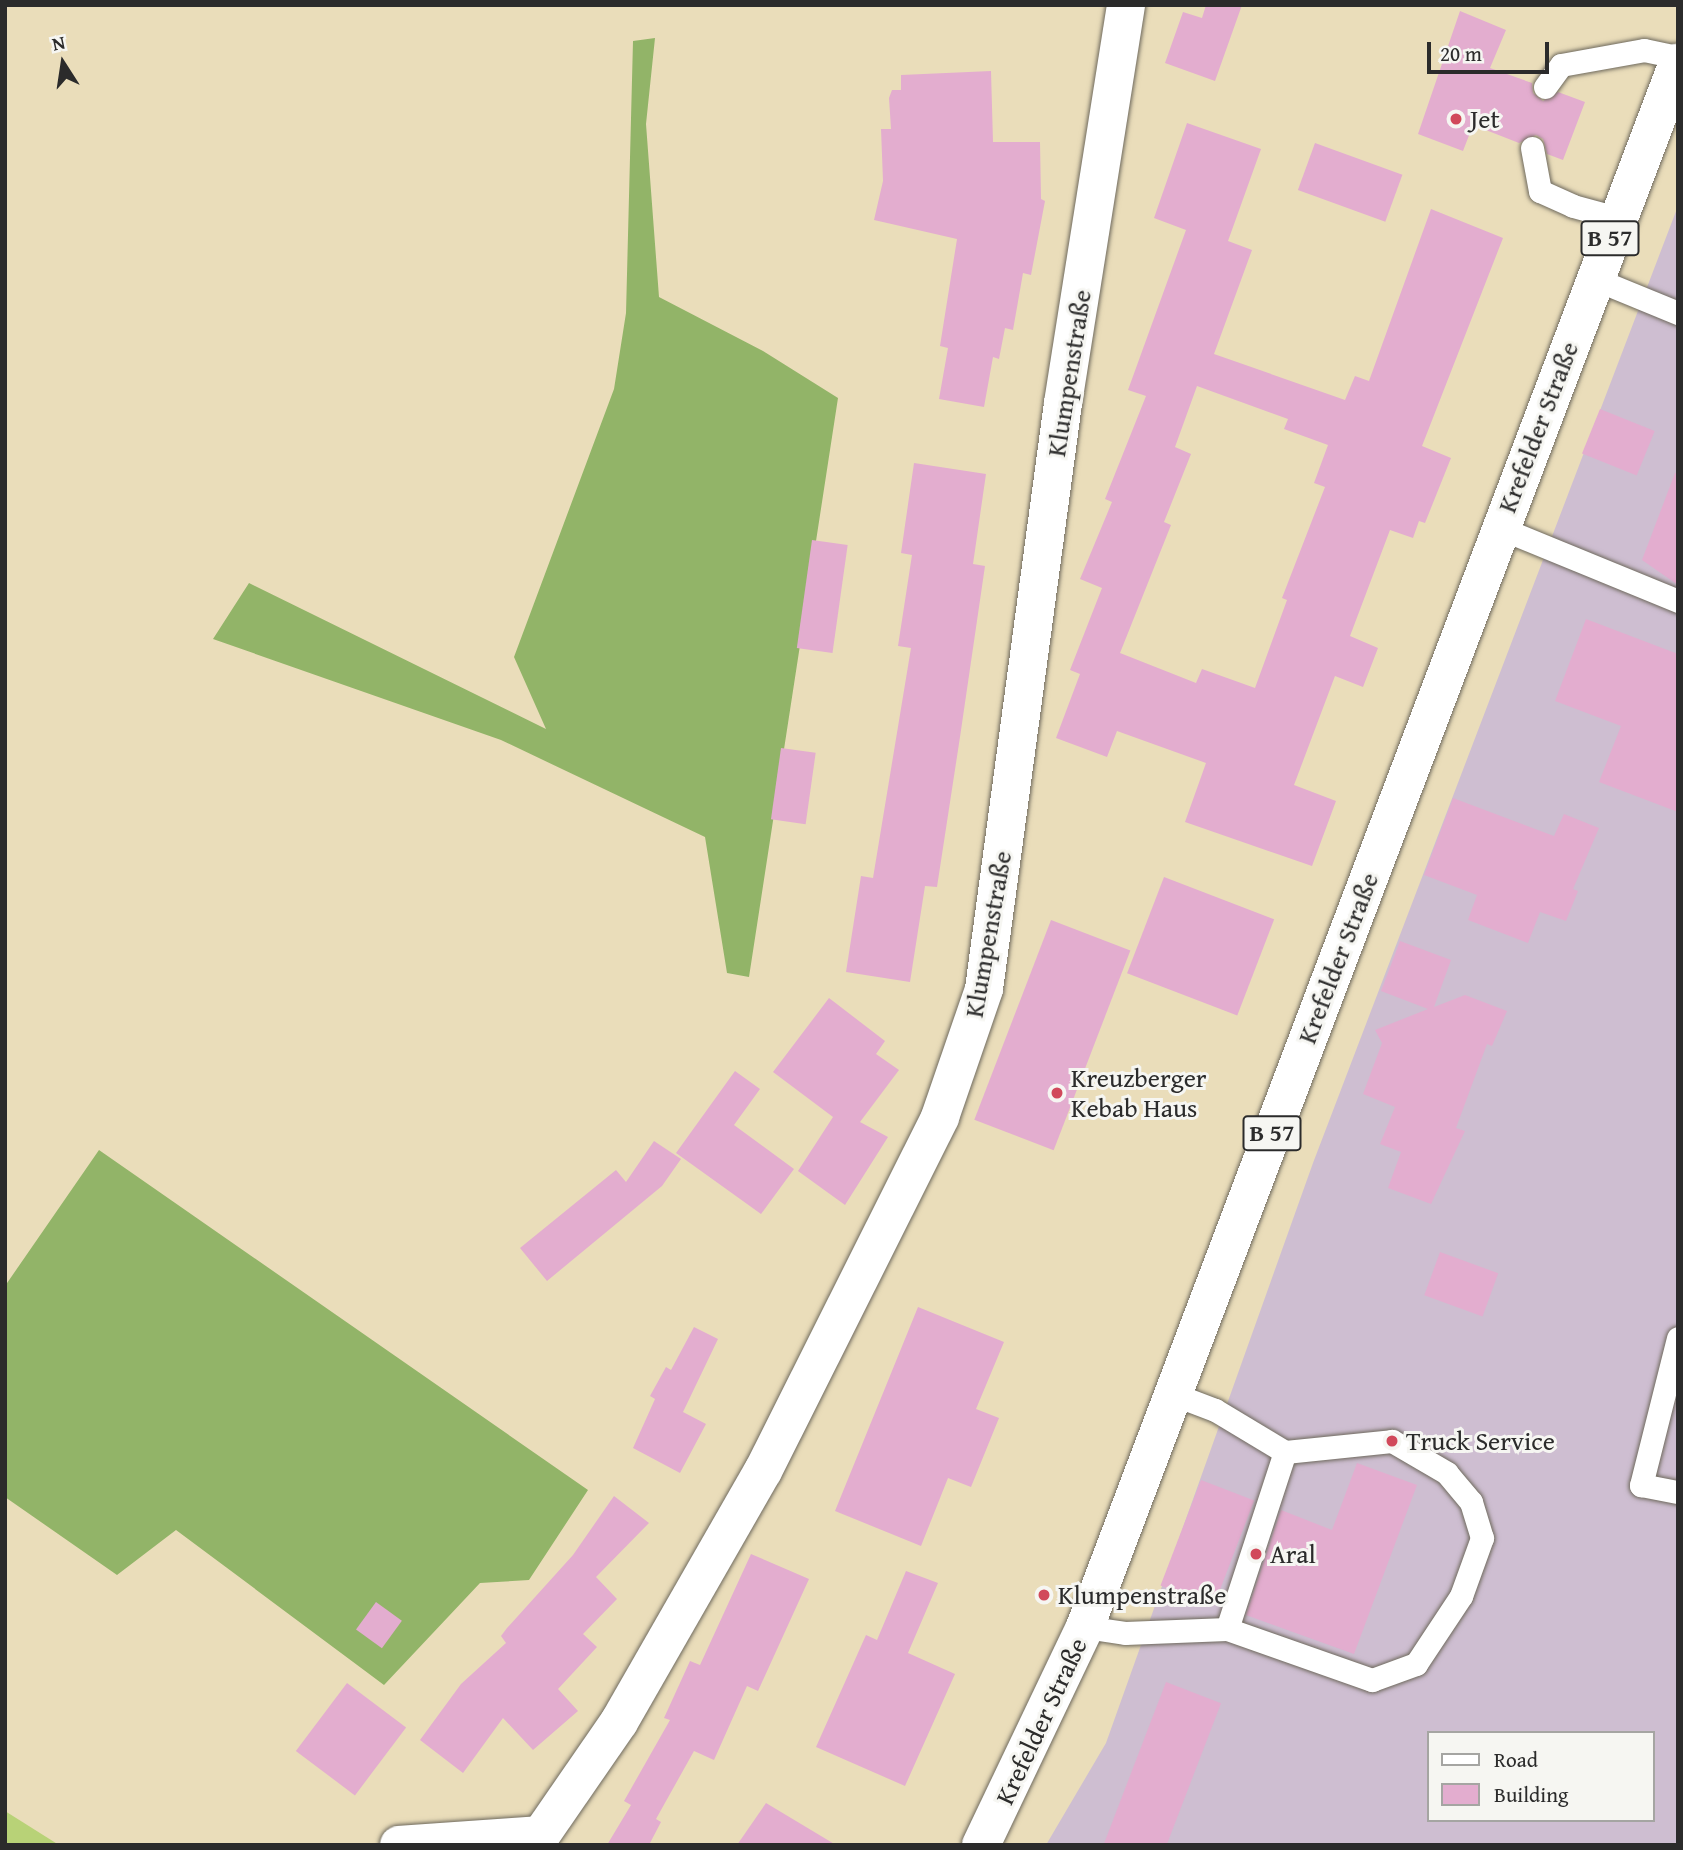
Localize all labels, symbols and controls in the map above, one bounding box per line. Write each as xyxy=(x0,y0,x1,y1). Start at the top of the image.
text: N xyxy=(50,27,68,57)
north arrow xyxy=(28,28,98,98)
scale bar xyxy=(1431,28,1554,72)
text: 20 m xyxy=(1440,38,1482,69)
place label: Jet xyxy=(1470,103,1500,135)
marker: Jet xyxy=(1448,111,1464,127)
road number: B 57 xyxy=(1580,218,1640,258)
street label: Klumpenstraße xyxy=(1040,287,1098,459)
street label: Krefelder Straße xyxy=(1491,337,1585,517)
street label: Klumpenstraße xyxy=(958,848,1018,1020)
street label: Krefelder Straße xyxy=(1291,868,1385,1048)
place label: Kreuzberger Kebab Haus xyxy=(1071,1062,1207,1124)
marker: Kreuzberger Kebab Haus xyxy=(1049,1085,1065,1101)
road number: B 57 xyxy=(1242,1112,1302,1154)
place label: Truck Service xyxy=(1406,1425,1555,1457)
marker: Truck Service xyxy=(1384,1433,1400,1449)
place label: Aral xyxy=(1270,1538,1316,1570)
marker: Aral xyxy=(1248,1546,1264,1562)
place label: Klumpenstraße xyxy=(1058,1579,1227,1611)
marker: Klumpenstraße xyxy=(1036,1587,1052,1603)
street label: Krefelder Straße xyxy=(989,1633,1093,1809)
legend xyxy=(1428,1731,1655,1822)
text: Road xyxy=(1494,1744,1538,1775)
text: Building xyxy=(1494,1779,1568,1810)

